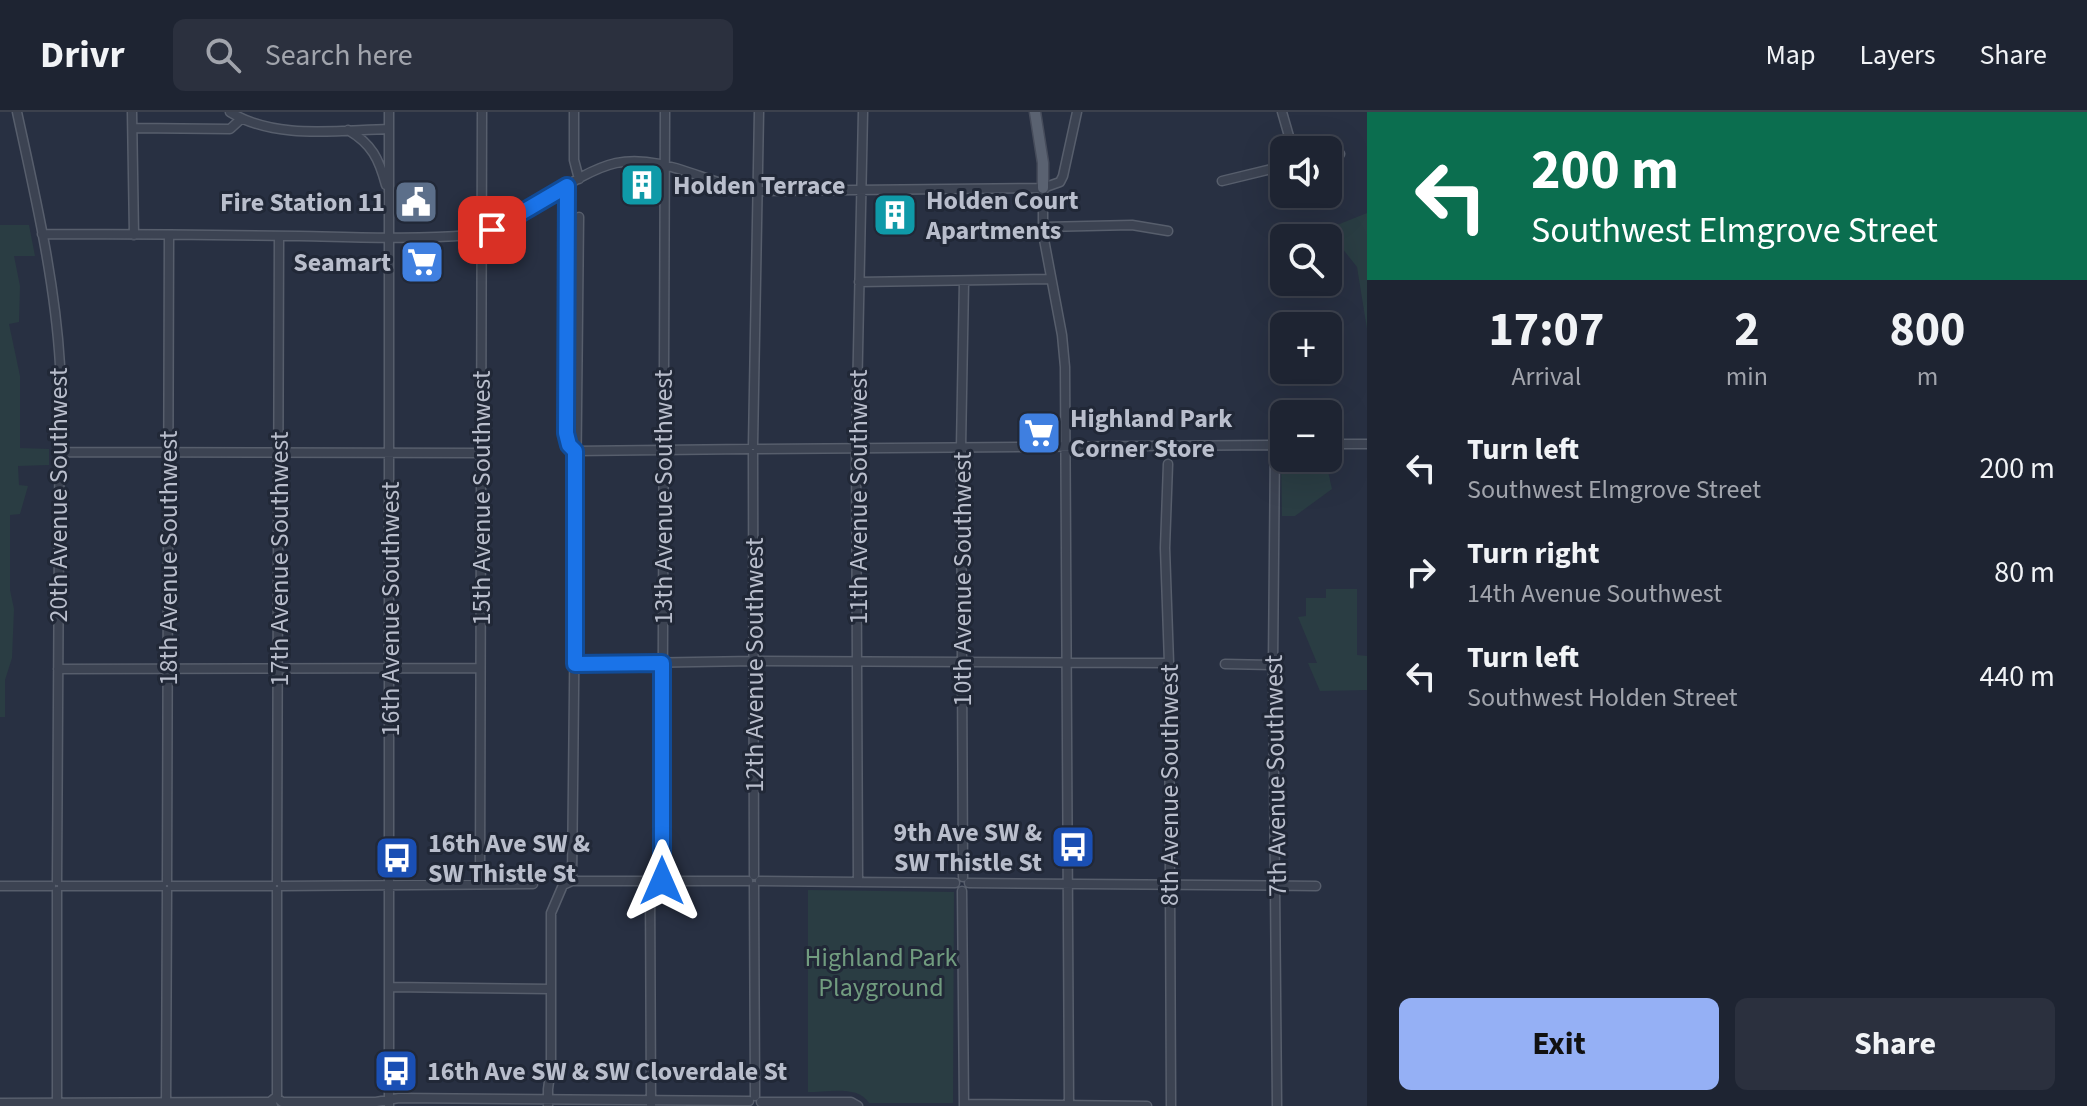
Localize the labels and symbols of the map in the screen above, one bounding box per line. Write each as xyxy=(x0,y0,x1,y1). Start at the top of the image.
building icon: Holden Terrace xyxy=(618,161,666,209)
place label: Holden Terrace xyxy=(673,167,845,204)
public building icon: Fire Station 11 xyxy=(392,178,440,226)
place label: Holden Court Apartments xyxy=(925,182,1079,249)
place label: Fire Station 11 xyxy=(220,184,385,221)
building icon: Holden Court Apartments xyxy=(871,191,919,239)
pin xyxy=(458,196,526,264)
supermarket icon: Seamart xyxy=(398,238,446,286)
place label: Seamart xyxy=(293,244,391,281)
street label: 20th Avenue Southwest xyxy=(40,367,77,623)
street label: 13th Avenue Southwest xyxy=(645,369,682,625)
street label: 11th Avenue Southwest xyxy=(840,369,877,625)
street label: 15th Avenue Southwest xyxy=(463,370,500,626)
place label: Highland Park Corner Store xyxy=(1070,400,1233,467)
supermarket icon: Highland Park Corner Store xyxy=(1015,409,1063,457)
street label: 18th Avenue Southwest xyxy=(150,430,187,686)
street label: 17th Avenue Southwest xyxy=(261,431,298,687)
street label: 10th Avenue Southwest xyxy=(944,451,981,707)
street label: 16th Avenue Southwest xyxy=(372,481,409,737)
street label: 12th Avenue Southwest xyxy=(736,537,773,793)
street label: 7th Avenue Southwest xyxy=(1255,654,1296,897)
street label: 8th Avenue Southwest xyxy=(1151,664,1188,906)
place label: 9th Ave SW & SW Thistle St xyxy=(894,814,1042,881)
bus stop icon: 9th Ave SW & SW Thistle St xyxy=(1049,823,1097,871)
place label: 16th Ave SW & SW Thistle St xyxy=(428,825,590,892)
bus stop icon: 16th Ave SW & SW Thistle St xyxy=(373,834,421,882)
position arrow xyxy=(620,839,704,923)
park label: Highland Park Playground xyxy=(805,939,958,1006)
bus stop icon: 16th Ave SW & SW Cloverdale St xyxy=(372,1047,420,1095)
place label: 16th Ave SW & SW Cloverdale St xyxy=(427,1053,787,1090)

